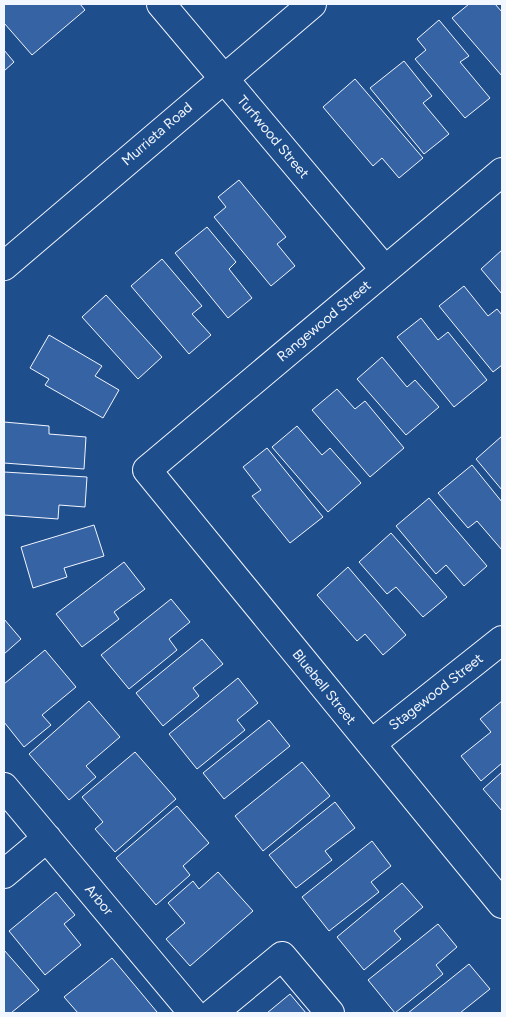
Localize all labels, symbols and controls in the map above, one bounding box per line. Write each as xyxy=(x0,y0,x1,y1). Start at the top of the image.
street label: Turfwood Street xyxy=(233,92,313,182)
street label: Murrieta Road xyxy=(118,99,196,169)
street label: Rangewood Street xyxy=(274,277,374,365)
street label: Bluebell Street xyxy=(289,646,359,728)
street label: Stagewood Street xyxy=(386,650,486,734)
street label: Arbor xyxy=(81,881,117,919)

